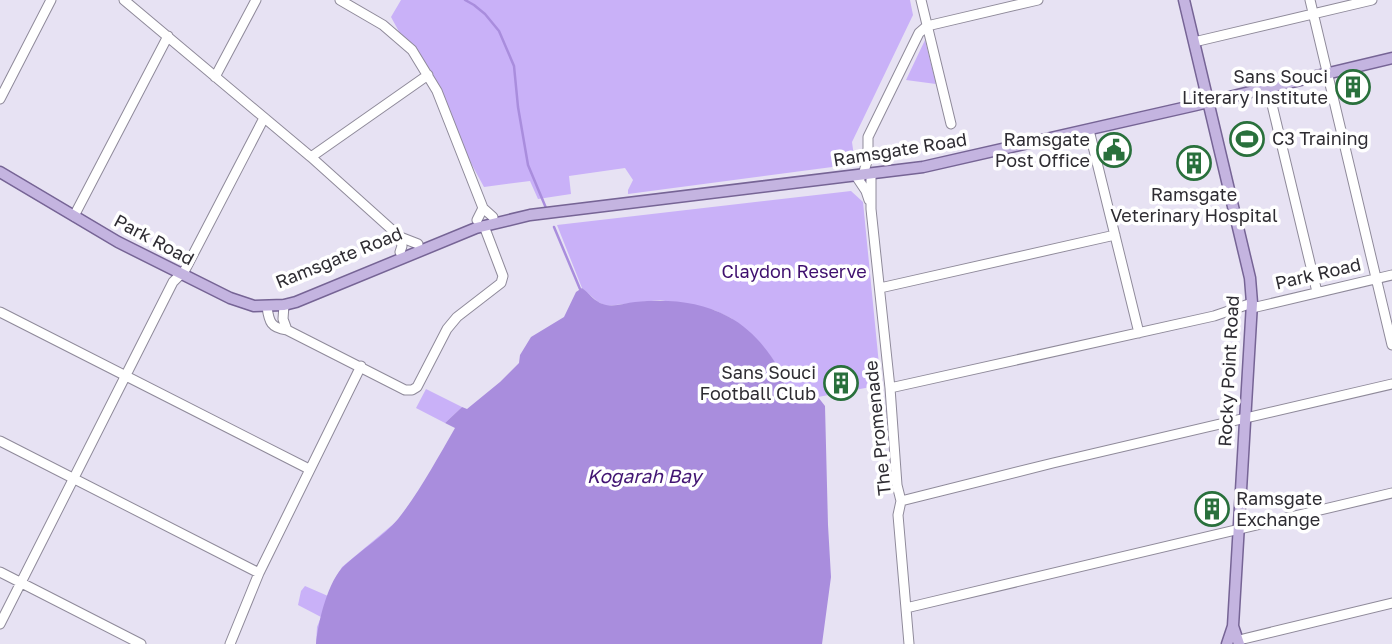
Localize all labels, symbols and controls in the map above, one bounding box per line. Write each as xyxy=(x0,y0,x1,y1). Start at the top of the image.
place label: Sans Souci Literary Institute xyxy=(1182,65,1328,108)
building icon: Sans Souci Literary Institute xyxy=(1334,68,1372,106)
sports icon: C3 Training xyxy=(1228,120,1266,158)
place label: C3 Training xyxy=(1272,127,1369,149)
street label: Ramsgate Road xyxy=(831,128,968,170)
place label: Ramsgate Post Office xyxy=(995,128,1090,171)
public building icon: Ramsgate Post Office xyxy=(1095,131,1133,169)
building icon: Ramsgate Veterinary Hospital xyxy=(1175,144,1213,182)
place label: Ramsgate Veterinary Hospital xyxy=(1110,183,1278,226)
street label: Park Road xyxy=(111,209,198,269)
street label: Ramsgate Road xyxy=(272,222,405,293)
street label: Park Road xyxy=(1273,252,1363,294)
park label: Claydon Reserve xyxy=(721,260,867,282)
street label: Rocky Point Road xyxy=(1213,295,1243,447)
street label: The Promenade xyxy=(859,359,895,497)
place label: Sans Souci Football Club xyxy=(699,361,816,404)
building icon: Sans Souci Football Club xyxy=(822,364,860,402)
water label: Kogarah Bay xyxy=(587,464,704,487)
place label: Ramsgate Exchange xyxy=(1236,487,1322,530)
building icon: Ramsgate Exchange xyxy=(1193,490,1231,528)

